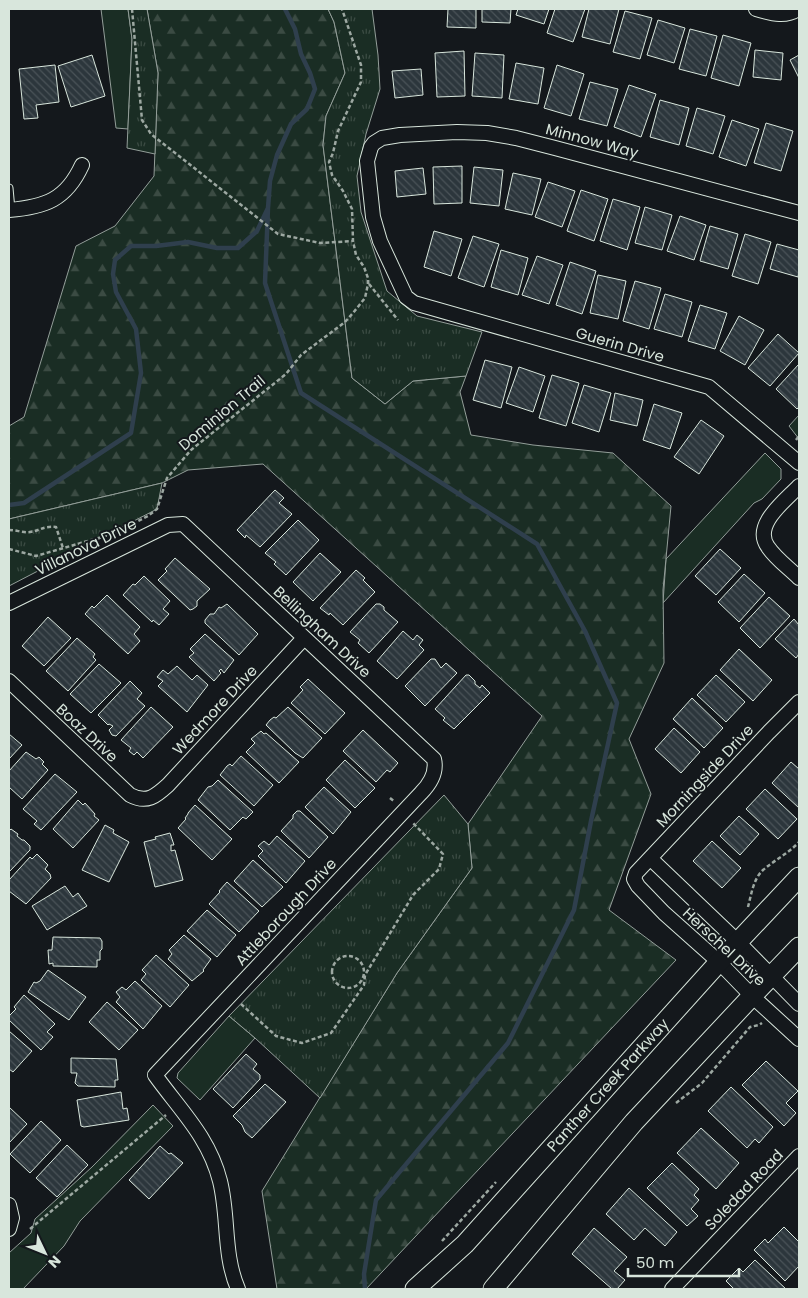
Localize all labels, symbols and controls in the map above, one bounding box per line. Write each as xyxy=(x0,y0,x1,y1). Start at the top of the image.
street label: Minnow Way xyxy=(544,118,641,163)
street label: Guerin Drive xyxy=(573,322,667,367)
street label: Dominion Trail xyxy=(174,370,269,455)
street label: Villanova Drive xyxy=(31,513,140,580)
street label: Bellingham Drive xyxy=(269,581,376,682)
street label: Wedmore Drive xyxy=(168,660,262,759)
street label: Boaz Drive xyxy=(52,699,123,767)
street label: Morningside Drive xyxy=(651,720,758,832)
street label: Attleborough Drive xyxy=(230,853,341,970)
street label: Herschel Drive xyxy=(678,903,770,991)
street label: Panther Creek Parkway xyxy=(542,1013,674,1156)
street label: Soledad Road xyxy=(700,1145,788,1235)
north arrow xyxy=(20,1228,70,1278)
scale bar xyxy=(628,1246,739,1278)
text: N xyxy=(44,1251,65,1273)
text: 50 m xyxy=(636,1252,674,1273)

